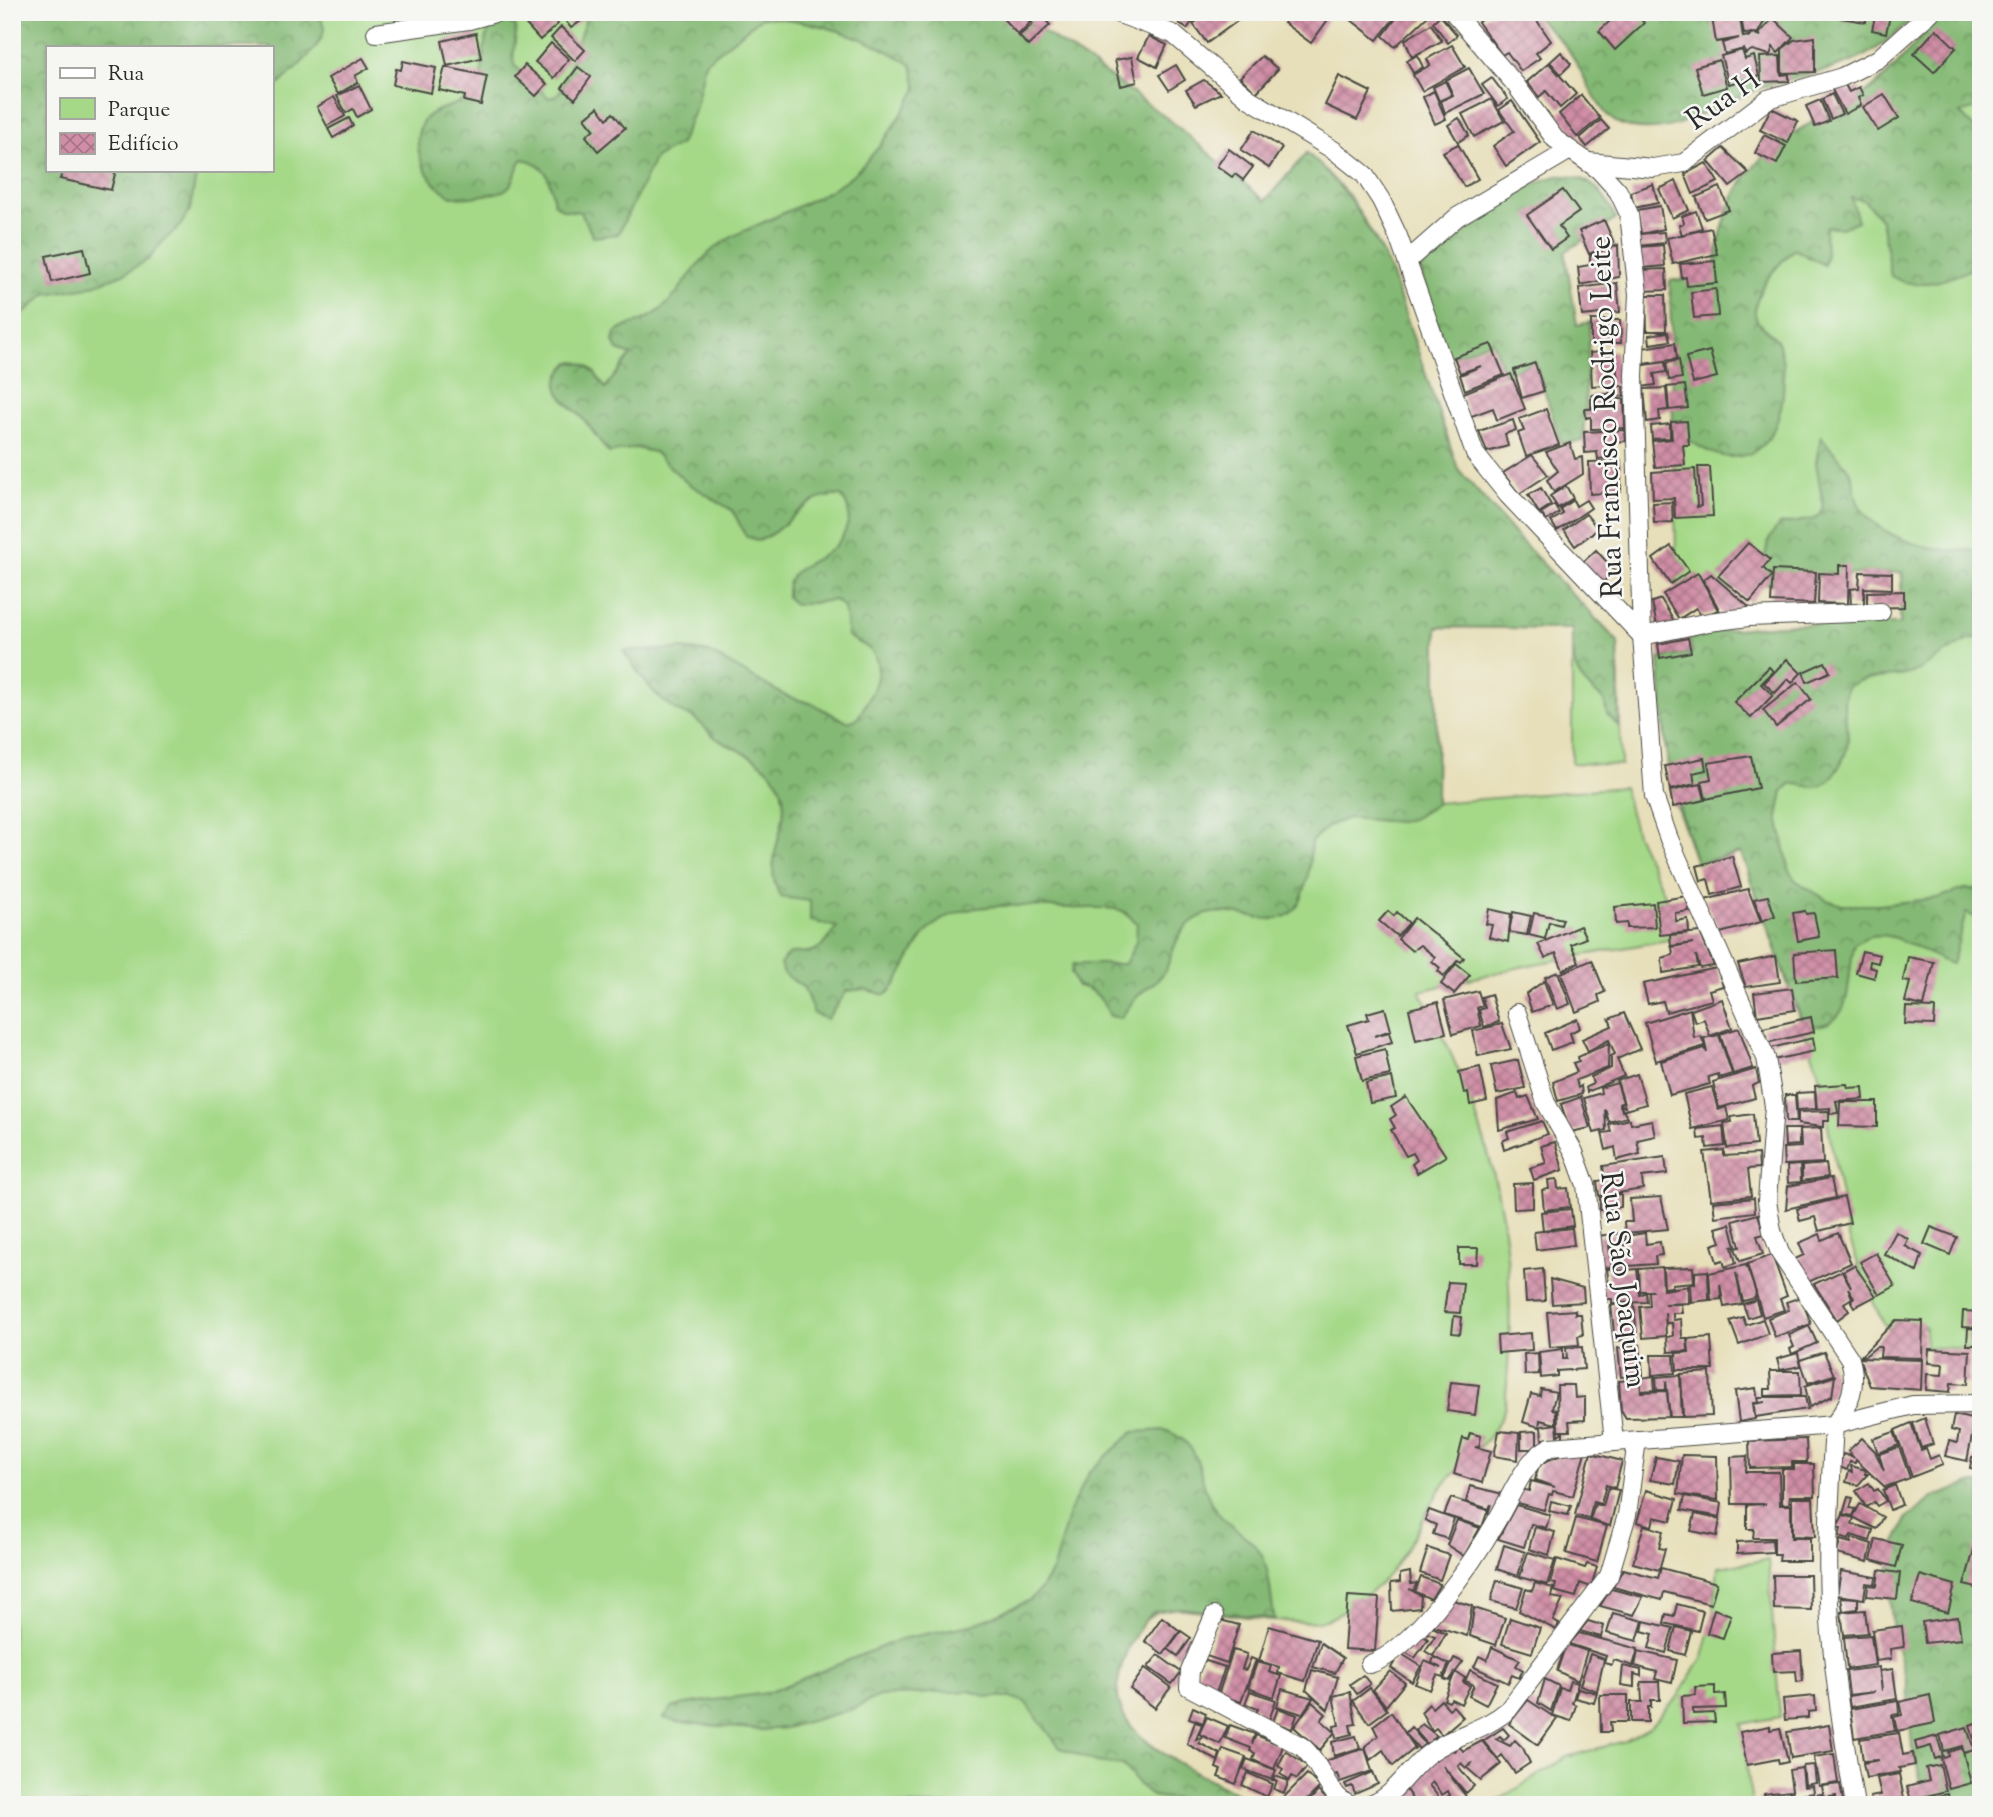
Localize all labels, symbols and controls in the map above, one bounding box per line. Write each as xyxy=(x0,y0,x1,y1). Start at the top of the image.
legend xyxy=(46,46,273,172)
text: Rua xyxy=(108,60,145,90)
street label: Rua H xyxy=(1678,60,1770,142)
text: Parque xyxy=(108,96,170,126)
text: Edifício xyxy=(108,130,178,160)
street label: Rua Francisco Rodrigo Leite xyxy=(1580,235,1636,599)
street label: Rua São Joaquim xyxy=(1587,1169,1657,1391)

